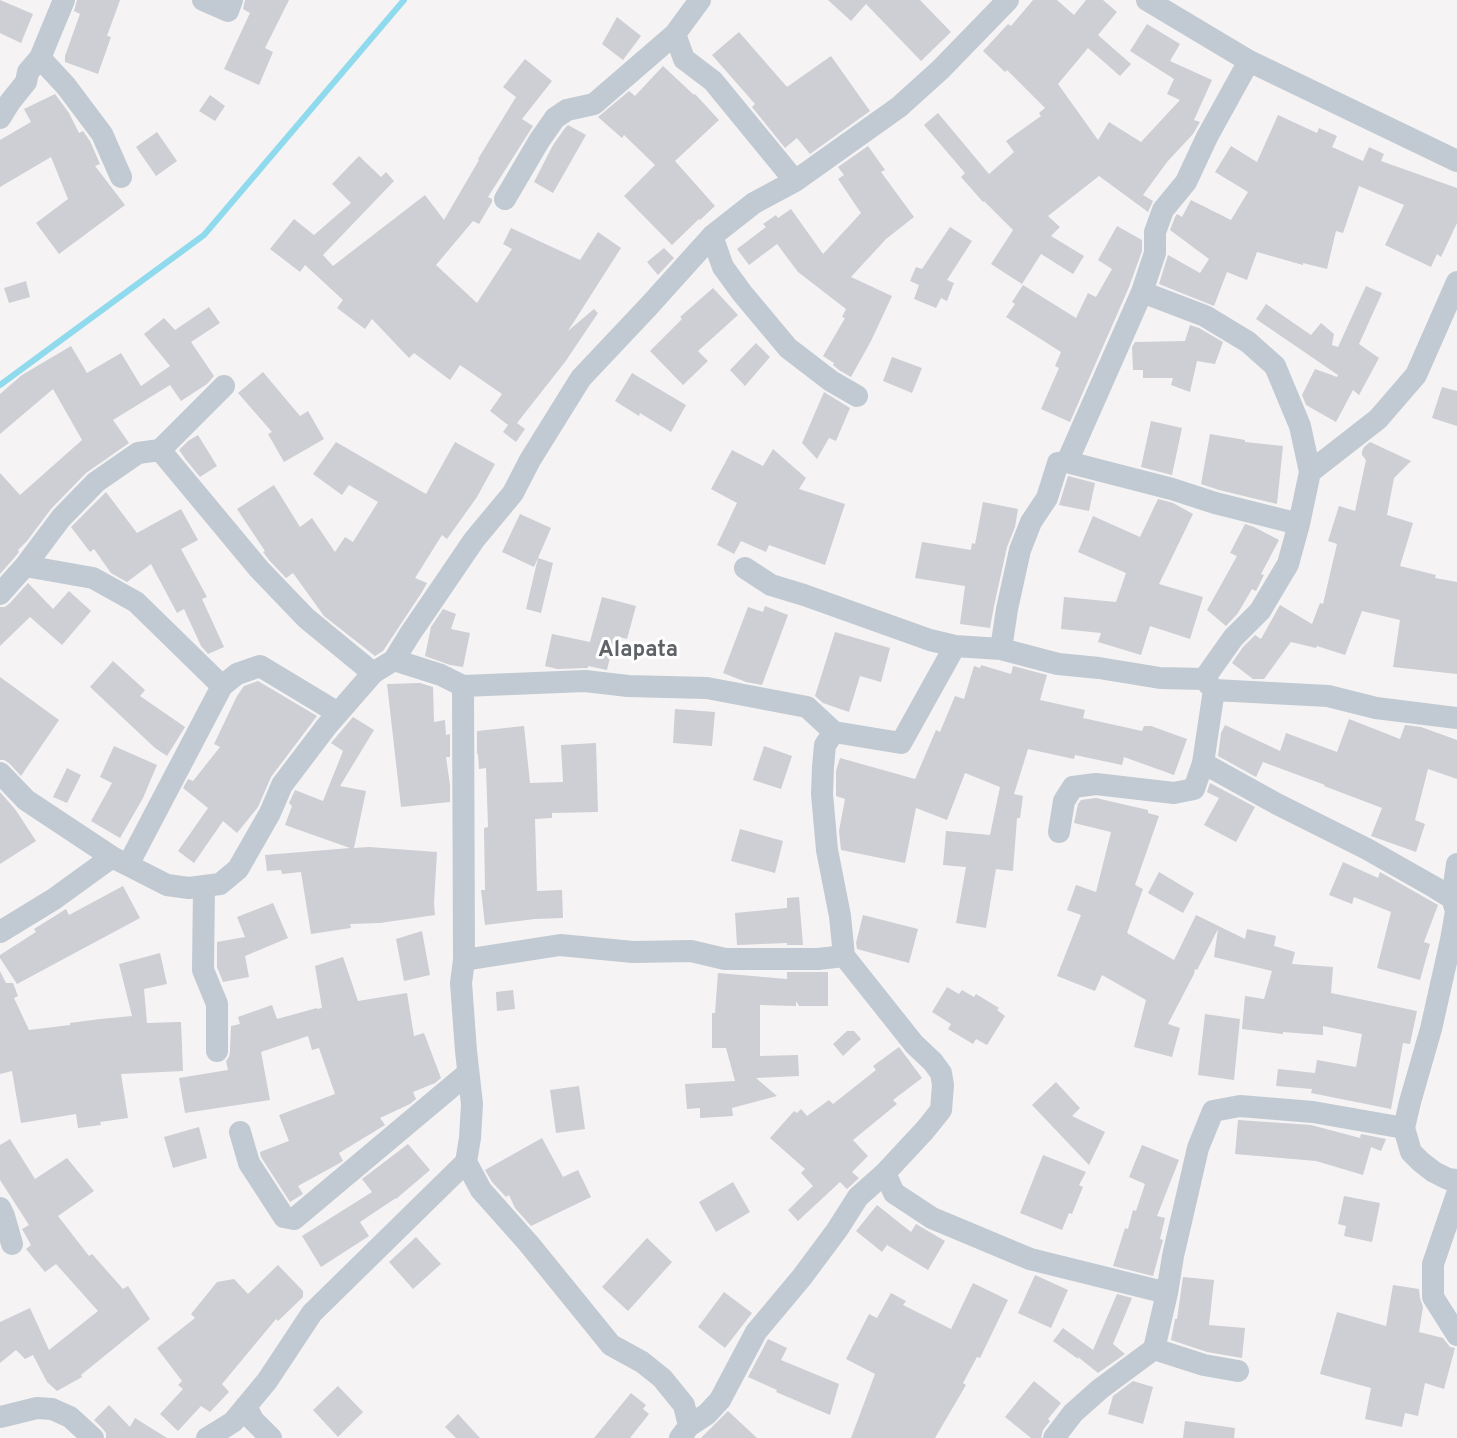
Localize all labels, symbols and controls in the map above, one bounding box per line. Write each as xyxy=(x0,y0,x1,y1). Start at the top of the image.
district label: Alapata xyxy=(598,639,678,665)

